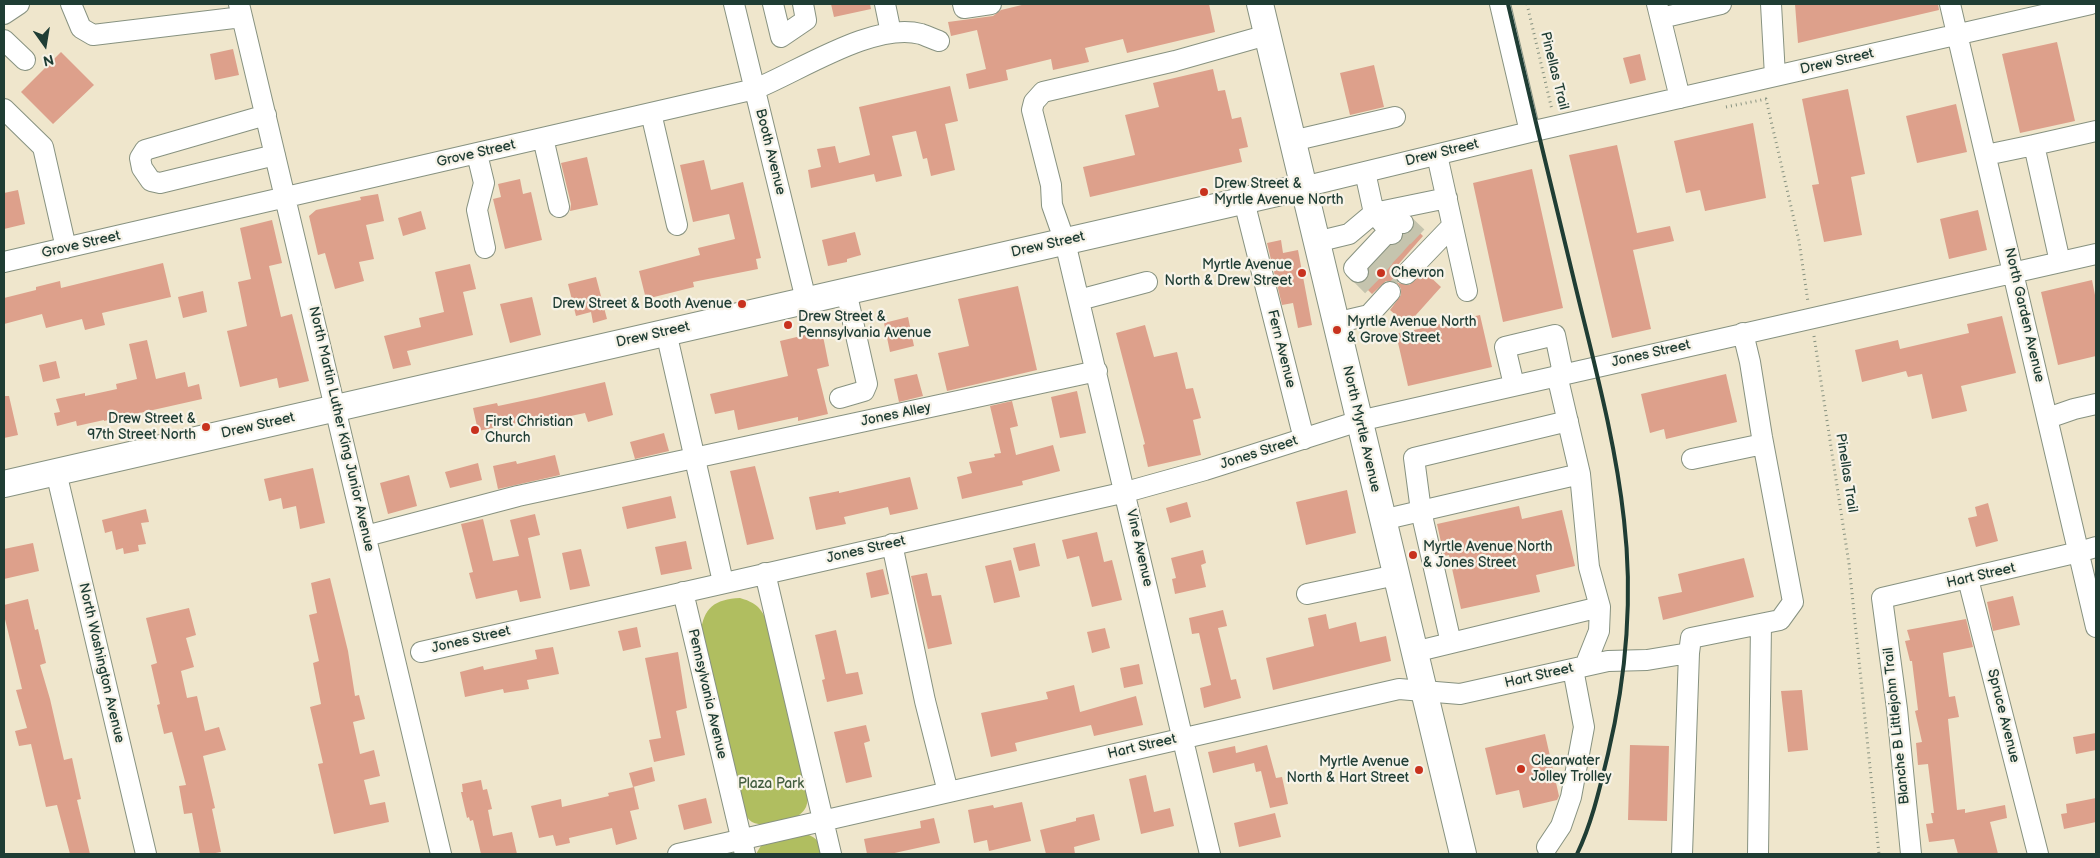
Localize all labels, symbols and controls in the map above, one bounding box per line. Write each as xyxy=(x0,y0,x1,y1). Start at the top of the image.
north arrow xyxy=(20,20,70,70)
street label: Pinellas Trail xyxy=(1536,30,1572,112)
street label: Drew Street xyxy=(1799,45,1875,79)
text: N xyxy=(41,51,56,70)
street label: Booth Avenue xyxy=(751,107,789,197)
street label: Drew Street xyxy=(1404,136,1480,170)
street label: Grove Street xyxy=(435,137,517,171)
place label: Drew Street & Myrtle Avenue North xyxy=(1214,176,1344,208)
marker: Drew Street & Myrtle Avenue North xyxy=(1198,186,1210,198)
street label: Grove Street xyxy=(40,228,122,262)
street label: Drew Street xyxy=(1010,228,1086,262)
street label: North Garden Avenue xyxy=(2000,246,2048,384)
place label: Myrtle Avenue North & Drew Street xyxy=(1165,257,1292,290)
place label: Chevron xyxy=(1391,265,1444,281)
marker: Myrtle Avenue North & Drew Street xyxy=(1296,267,1308,279)
marker: Chevron xyxy=(1375,267,1387,279)
place label: Drew Street & Booth Avenue xyxy=(552,296,732,312)
marker: Drew Street & Booth Avenue xyxy=(736,298,748,310)
street label: North Martin Luther King Junior Avenue xyxy=(305,305,377,553)
street label: Fern Avenue xyxy=(1263,308,1299,390)
place label: Drew Street & Pennsylvania Avenue xyxy=(798,309,931,342)
place label: Myrtle Avenue North & Grove Street xyxy=(1347,314,1477,347)
street label: Drew Street xyxy=(615,318,691,352)
marker: Drew Street & Pennsylvania Avenue xyxy=(782,319,794,331)
marker: Myrtle Avenue North & Grove Street xyxy=(1331,324,1343,336)
street label: Jones Street xyxy=(1610,337,1692,371)
street label: North Myrtle Avenue xyxy=(1338,364,1384,494)
street label: Jones Alley xyxy=(859,399,933,431)
street label: Drew Street xyxy=(220,409,296,443)
place label: Drew Street & 97th Street North xyxy=(87,411,196,444)
place label: First Christian Church xyxy=(485,414,573,447)
marker: Drew Street & 97th Street North xyxy=(200,421,212,433)
marker: First Christian Church xyxy=(469,424,481,436)
street label: Pinellas Trail xyxy=(1831,432,1861,514)
street label: Jones Street xyxy=(1218,433,1300,473)
street label: Vine Avenue xyxy=(1122,508,1156,588)
street label: Jones Street xyxy=(825,533,907,567)
place label: Myrtle Avenue North & Jones Street xyxy=(1423,539,1553,572)
marker: Myrtle Avenue North & Jones Street xyxy=(1407,549,1419,561)
street label: Hart Street xyxy=(1945,560,2017,592)
street label: North Washington Avenue xyxy=(74,581,128,745)
street label: Jones Street xyxy=(430,623,512,657)
street label: Pennsylvania Avenue xyxy=(684,627,730,761)
street label: Blanche B Littlejohn Trail xyxy=(1880,647,1914,805)
street label: Hart Street xyxy=(1503,660,1575,692)
street label: Spruce Avenue xyxy=(1983,667,2023,765)
street label: Hart Street xyxy=(1106,731,1178,763)
place label: Clearwater Jolley Trolley xyxy=(1531,753,1611,786)
place label: Myrtle Avenue North & Hart Street xyxy=(1287,754,1409,786)
marker: Clearwater Jolley Trolley xyxy=(1515,763,1527,775)
marker: Myrtle Avenue North & Hart Street xyxy=(1413,764,1425,776)
park label: Plaza Park xyxy=(738,776,804,792)

